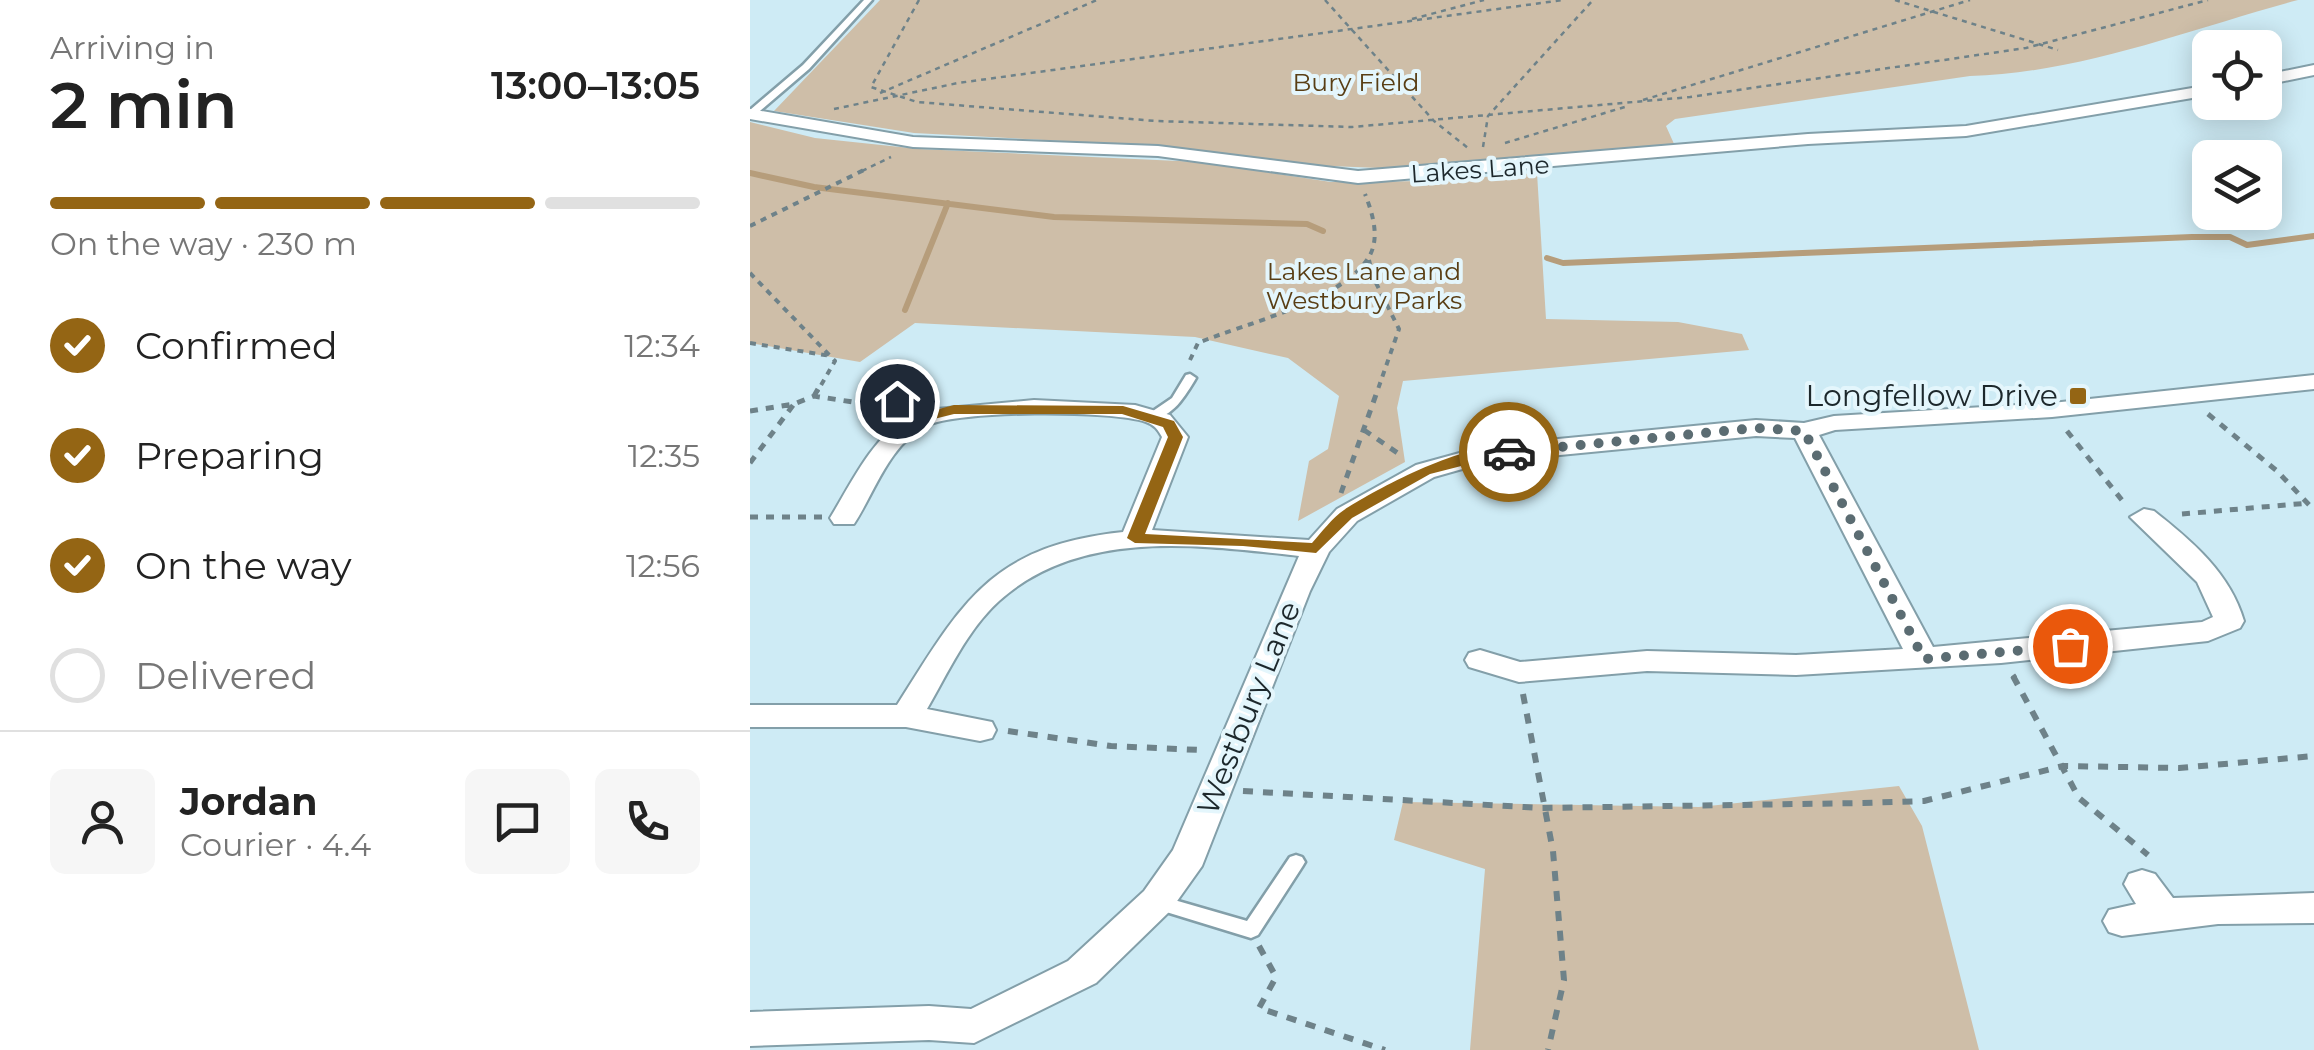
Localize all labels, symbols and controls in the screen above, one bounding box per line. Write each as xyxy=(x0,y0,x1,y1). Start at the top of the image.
text: Arriving in xyxy=(50,28,215,67)
map controls xyxy=(2192,30,2282,230)
button: locate xyxy=(2192,30,2282,120)
text: 13:00–13:05 xyxy=(491,62,700,109)
text: 2 min xyxy=(50,65,238,144)
park label: Bury Field xyxy=(1293,67,1419,97)
button: layers xyxy=(2192,140,2282,230)
street label: Lakes Lane xyxy=(1410,149,1550,189)
text: On the way · 230 m xyxy=(50,224,357,263)
park label: Lakes Lane and Westbury Parks xyxy=(1266,256,1462,315)
icon: check xyxy=(50,318,105,373)
text: Confirmed xyxy=(135,322,338,369)
text: 12:34 xyxy=(624,326,700,365)
pin xyxy=(855,359,940,444)
icon: home xyxy=(870,374,925,429)
place label: Longfellow Drive xyxy=(1806,377,2058,414)
marker: Longfellow Drive xyxy=(2067,385,2089,407)
courier xyxy=(1459,402,1559,502)
icon: car xyxy=(1482,425,1537,480)
icon: check xyxy=(50,428,105,483)
text: Preparing xyxy=(135,432,324,479)
text: 12:35 xyxy=(628,436,700,475)
icon: check xyxy=(50,538,105,593)
text: On the way xyxy=(135,542,352,589)
text: 12:56 xyxy=(626,546,700,585)
street label: Westbury Lane xyxy=(1189,596,1308,820)
pin xyxy=(2028,604,2113,689)
icon: bag xyxy=(2043,619,2098,674)
text: Delivered xyxy=(135,652,316,699)
button: person xyxy=(50,769,155,874)
button: chat xyxy=(465,769,570,874)
button: phone xyxy=(595,769,700,874)
text: Jordan xyxy=(180,778,318,825)
text: Courier · 4.4 xyxy=(180,825,371,864)

